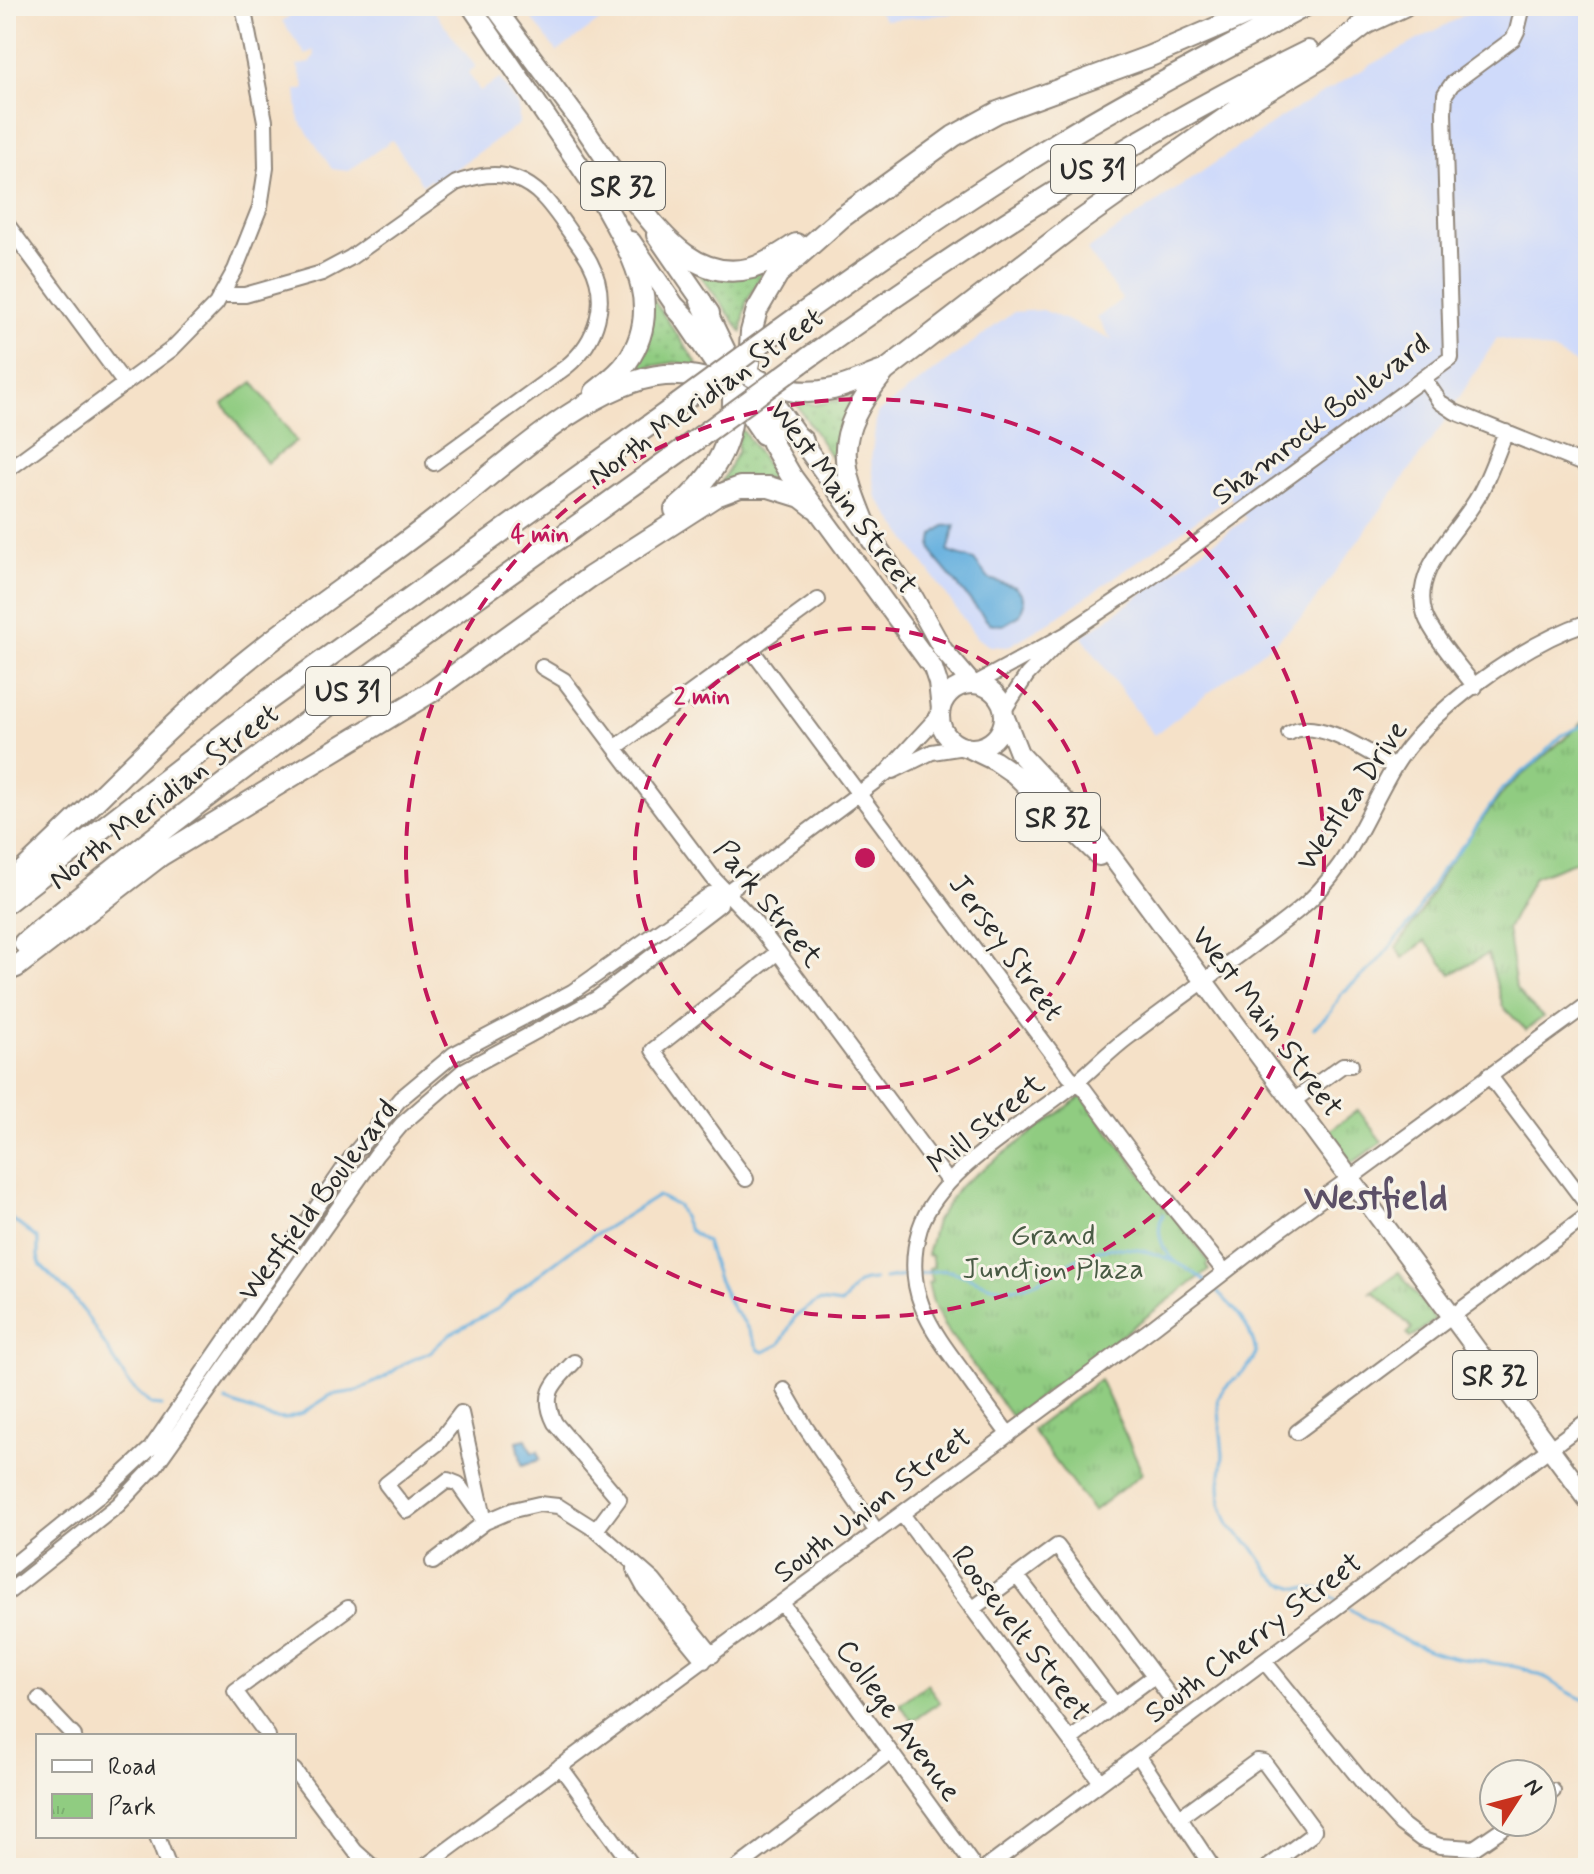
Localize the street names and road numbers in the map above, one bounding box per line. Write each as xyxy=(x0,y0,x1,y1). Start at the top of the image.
road number: US 31 xyxy=(1051,145,1135,193)
road number: SR 32 xyxy=(581,162,665,210)
street label: North Meridian Street xyxy=(580,299,831,496)
street label: Shamrock Boulevard xyxy=(1204,325,1438,515)
street label: West Main Street xyxy=(759,393,926,603)
road number: US 31 xyxy=(306,667,390,715)
street label: North Meridian Street xyxy=(41,695,287,899)
street label: Westlea Drive xyxy=(1287,713,1417,879)
road number: SR 32 xyxy=(1016,793,1100,841)
street label: Park Street xyxy=(704,832,832,976)
street label: Jersey Street xyxy=(939,866,1072,1029)
street label: West Main Street xyxy=(1182,918,1352,1126)
street label: Mill Street xyxy=(919,1065,1053,1184)
street label: Westfield Boulevard xyxy=(229,1092,407,1310)
road number: SR 32 xyxy=(1453,1351,1537,1399)
street label: South Union Street xyxy=(766,1418,980,1593)
street label: Roosevelt Street xyxy=(942,1538,1100,1730)
street label: South Cherry Street xyxy=(1137,1544,1370,1733)
street label: College Avenue xyxy=(826,1632,970,1810)

